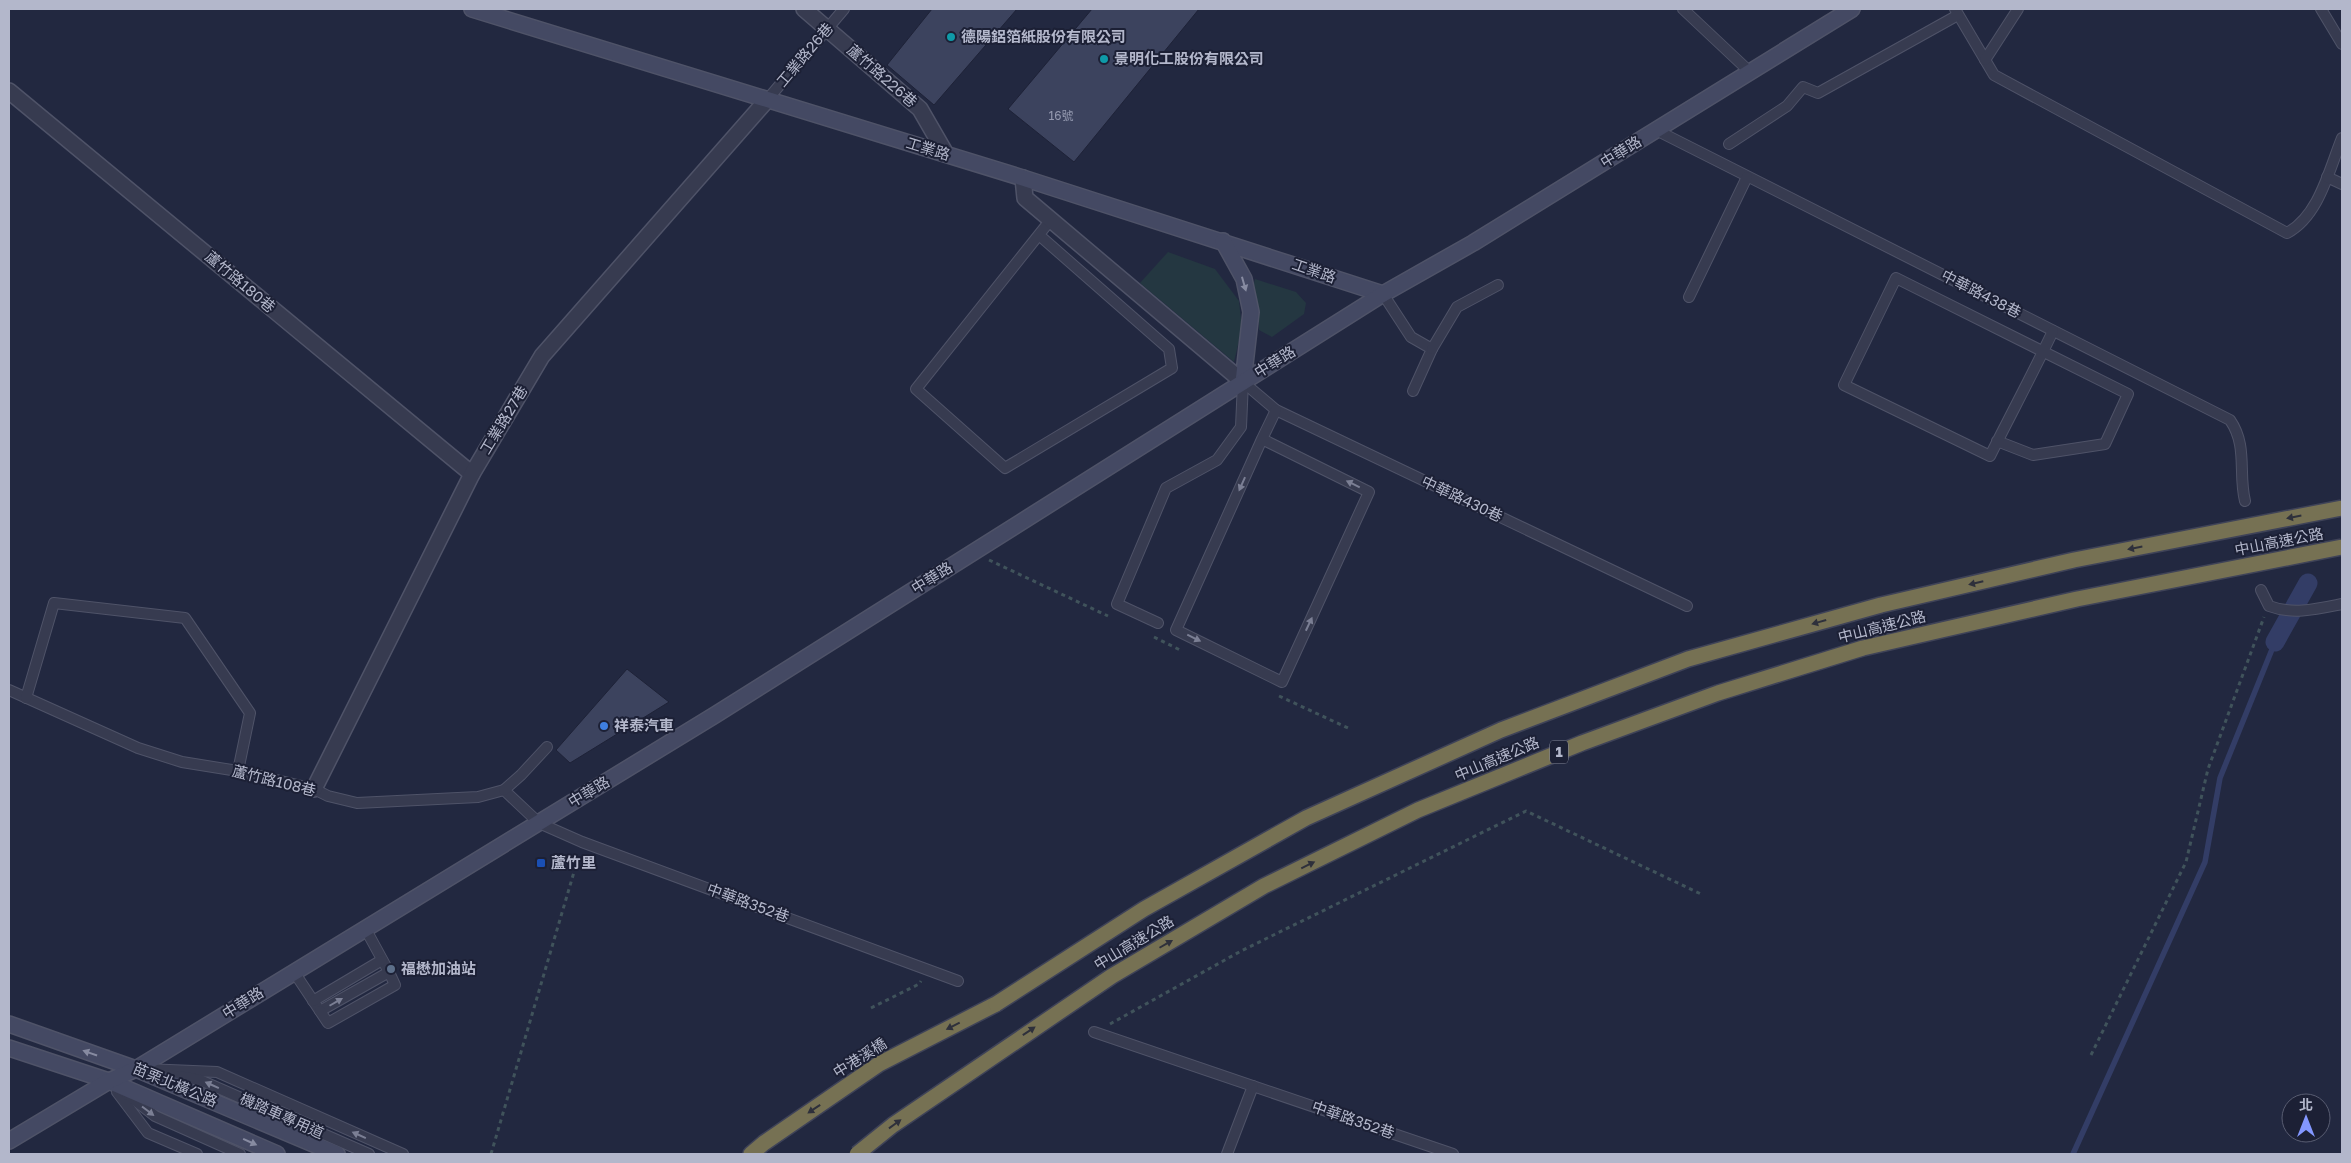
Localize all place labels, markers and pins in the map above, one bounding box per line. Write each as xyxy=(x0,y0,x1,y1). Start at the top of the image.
place label: 德陽鋁箔紙股份有限公司 xyxy=(961,27,1126,45)
marker: 德陽鋁箔紙股份有限公司 xyxy=(945,31,957,43)
place label: 景明化工股份有限公司 xyxy=(1114,49,1264,67)
marker: 景明化工股份有限公司 xyxy=(1098,53,1110,65)
place label: 祥泰汽車 xyxy=(614,716,674,734)
marker: 祥泰汽車 xyxy=(598,720,610,732)
place label: 蘆竹里 xyxy=(551,853,596,871)
marker: 蘆竹里 xyxy=(535,857,547,869)
place label: 福懋加油站 xyxy=(401,959,476,977)
marker: 福懋加油站 xyxy=(385,963,397,975)

